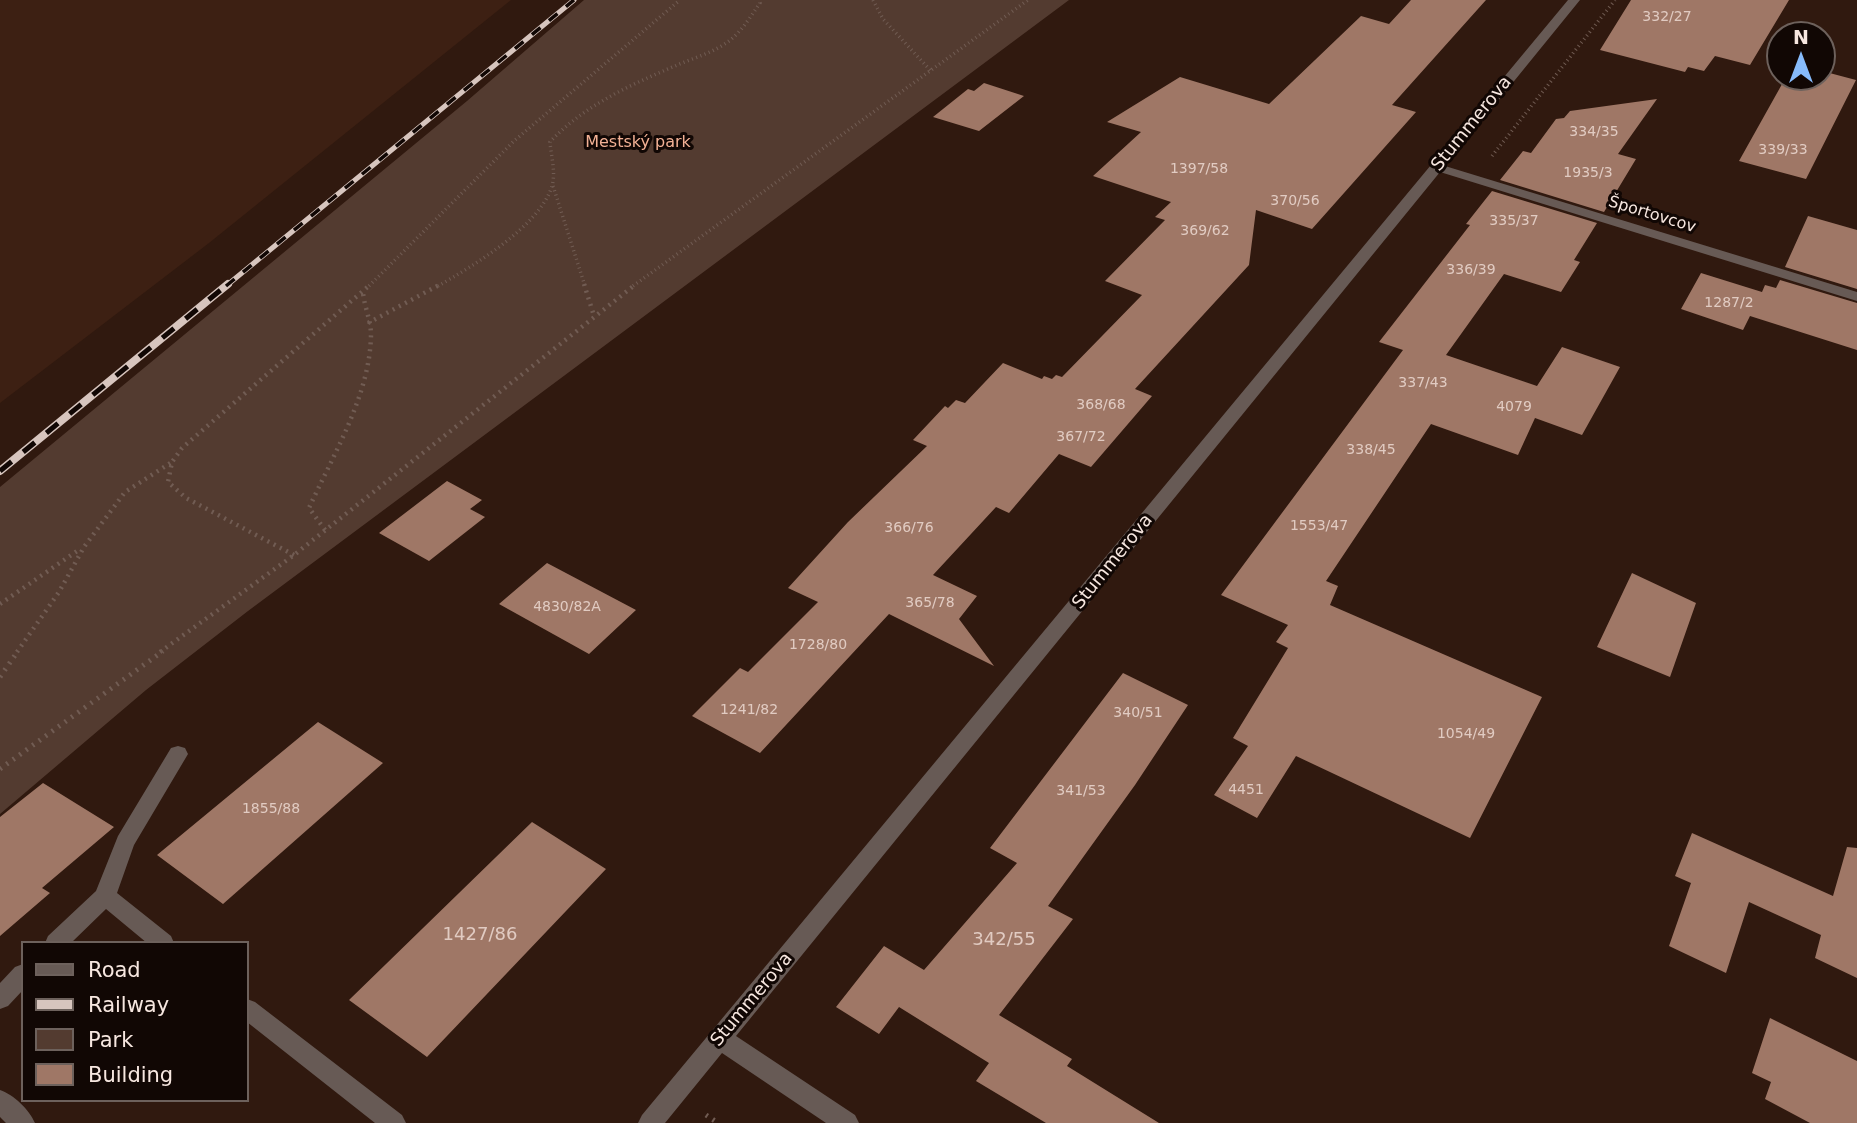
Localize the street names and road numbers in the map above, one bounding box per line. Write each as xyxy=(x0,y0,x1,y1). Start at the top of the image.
street label: Stummerova xyxy=(1427,72,1517,176)
street label: Športovcov xyxy=(1606,193,1698,237)
street label: Stummerova xyxy=(1068,510,1158,614)
street label: Stummerova xyxy=(707,949,797,1051)

